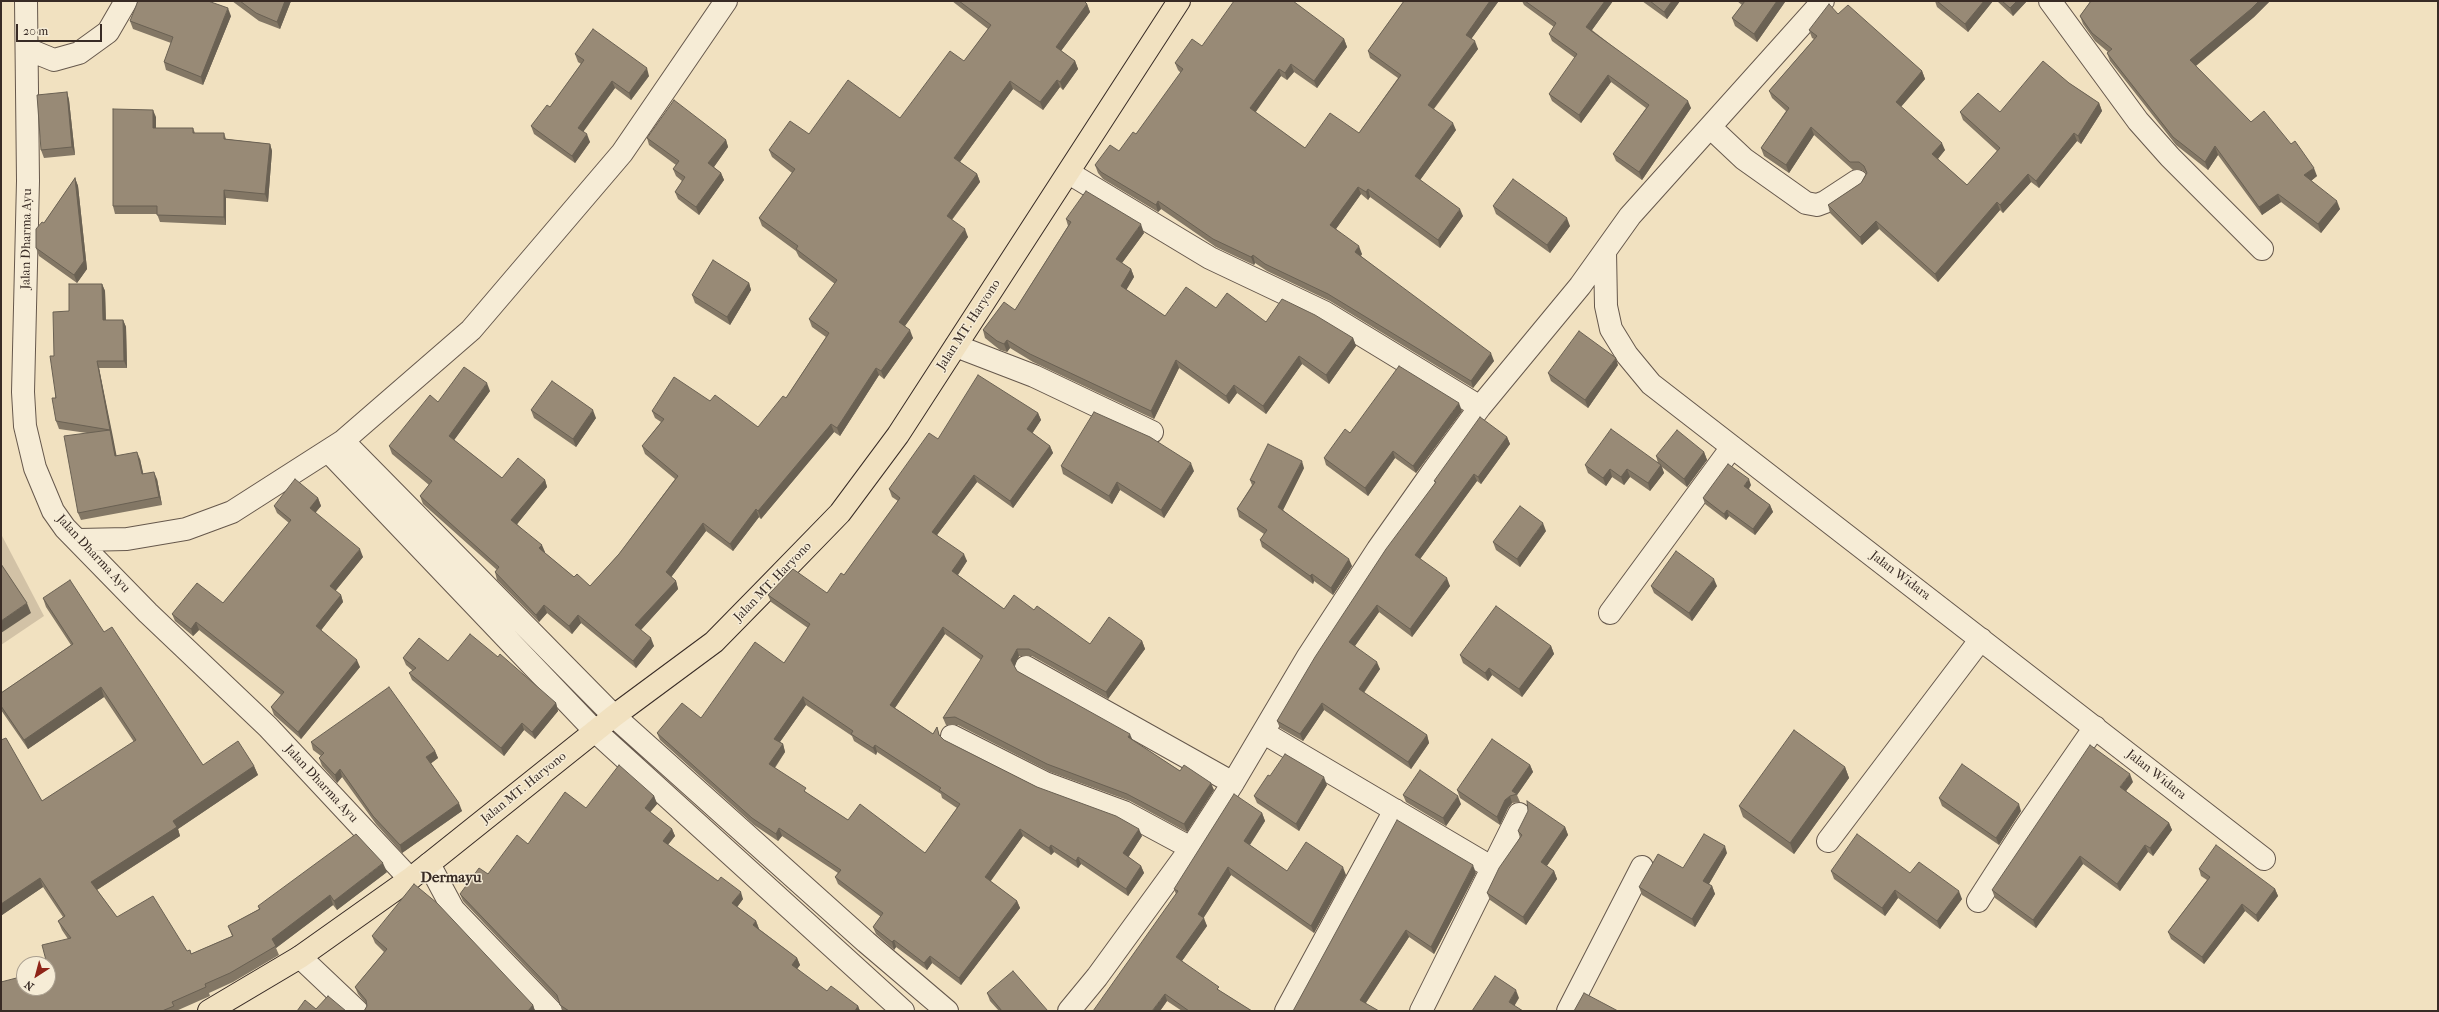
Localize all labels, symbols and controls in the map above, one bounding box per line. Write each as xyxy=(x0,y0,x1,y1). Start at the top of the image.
scale bar xyxy=(18,16,104,42)
text: 20 m xyxy=(23,24,48,38)
street label: Jalan Dharma Ayu xyxy=(18,188,36,290)
street label: Jalan MT. Haryono xyxy=(934,277,1004,373)
street label: Jalan Dharma Ayu xyxy=(53,512,133,596)
street label: Jalan MT. Haryono xyxy=(731,539,815,625)
street label: Jalan Widara xyxy=(1867,548,1933,604)
street label: Jalan Dharma Ayu xyxy=(281,742,361,826)
street label: Jalan Widara xyxy=(2123,747,2189,803)
street label: Jalan MT. Haryono xyxy=(478,749,570,827)
district label: Dermayu xyxy=(421,869,481,887)
north arrow xyxy=(16,956,56,996)
text: N xyxy=(22,978,36,993)

